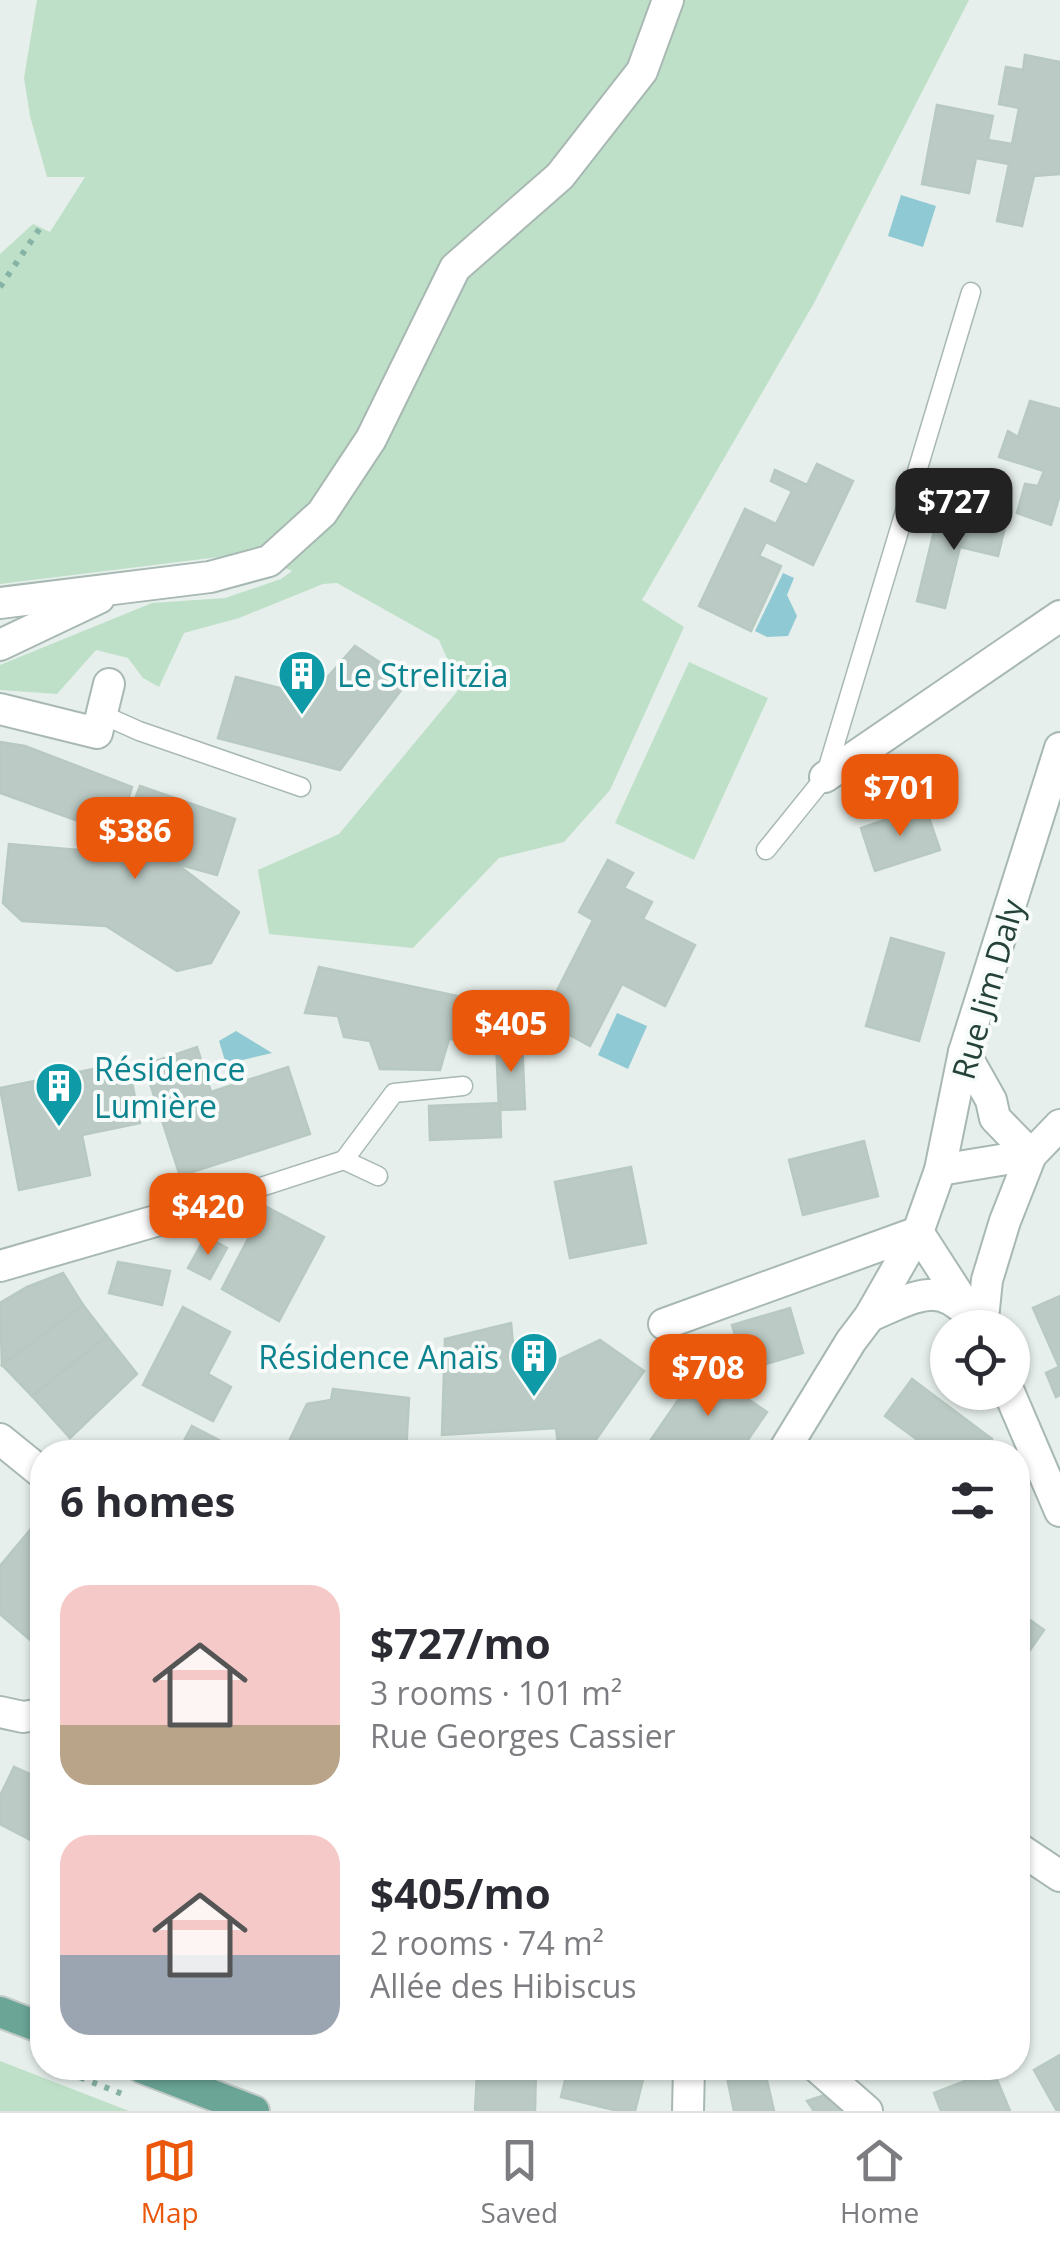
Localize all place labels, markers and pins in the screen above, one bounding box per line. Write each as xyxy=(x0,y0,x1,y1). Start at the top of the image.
pin: $727 xyxy=(895,468,1013,553)
building icon: Le Strelitzia xyxy=(276,648,328,716)
place label: Le Strelitzia xyxy=(337,653,508,696)
pin: $701 xyxy=(841,754,959,839)
pin: $386 xyxy=(76,797,194,882)
pin: $405 xyxy=(452,990,570,1075)
place label: Résidence Lumière xyxy=(94,1047,246,1127)
building icon: Résidence Lumière xyxy=(33,1060,85,1128)
pin: $420 xyxy=(149,1173,267,1258)
building icon: Résidence Anaïs xyxy=(508,1330,560,1398)
pin: $708 xyxy=(649,1334,767,1419)
place label: Résidence Anaïs xyxy=(258,1335,499,1378)

